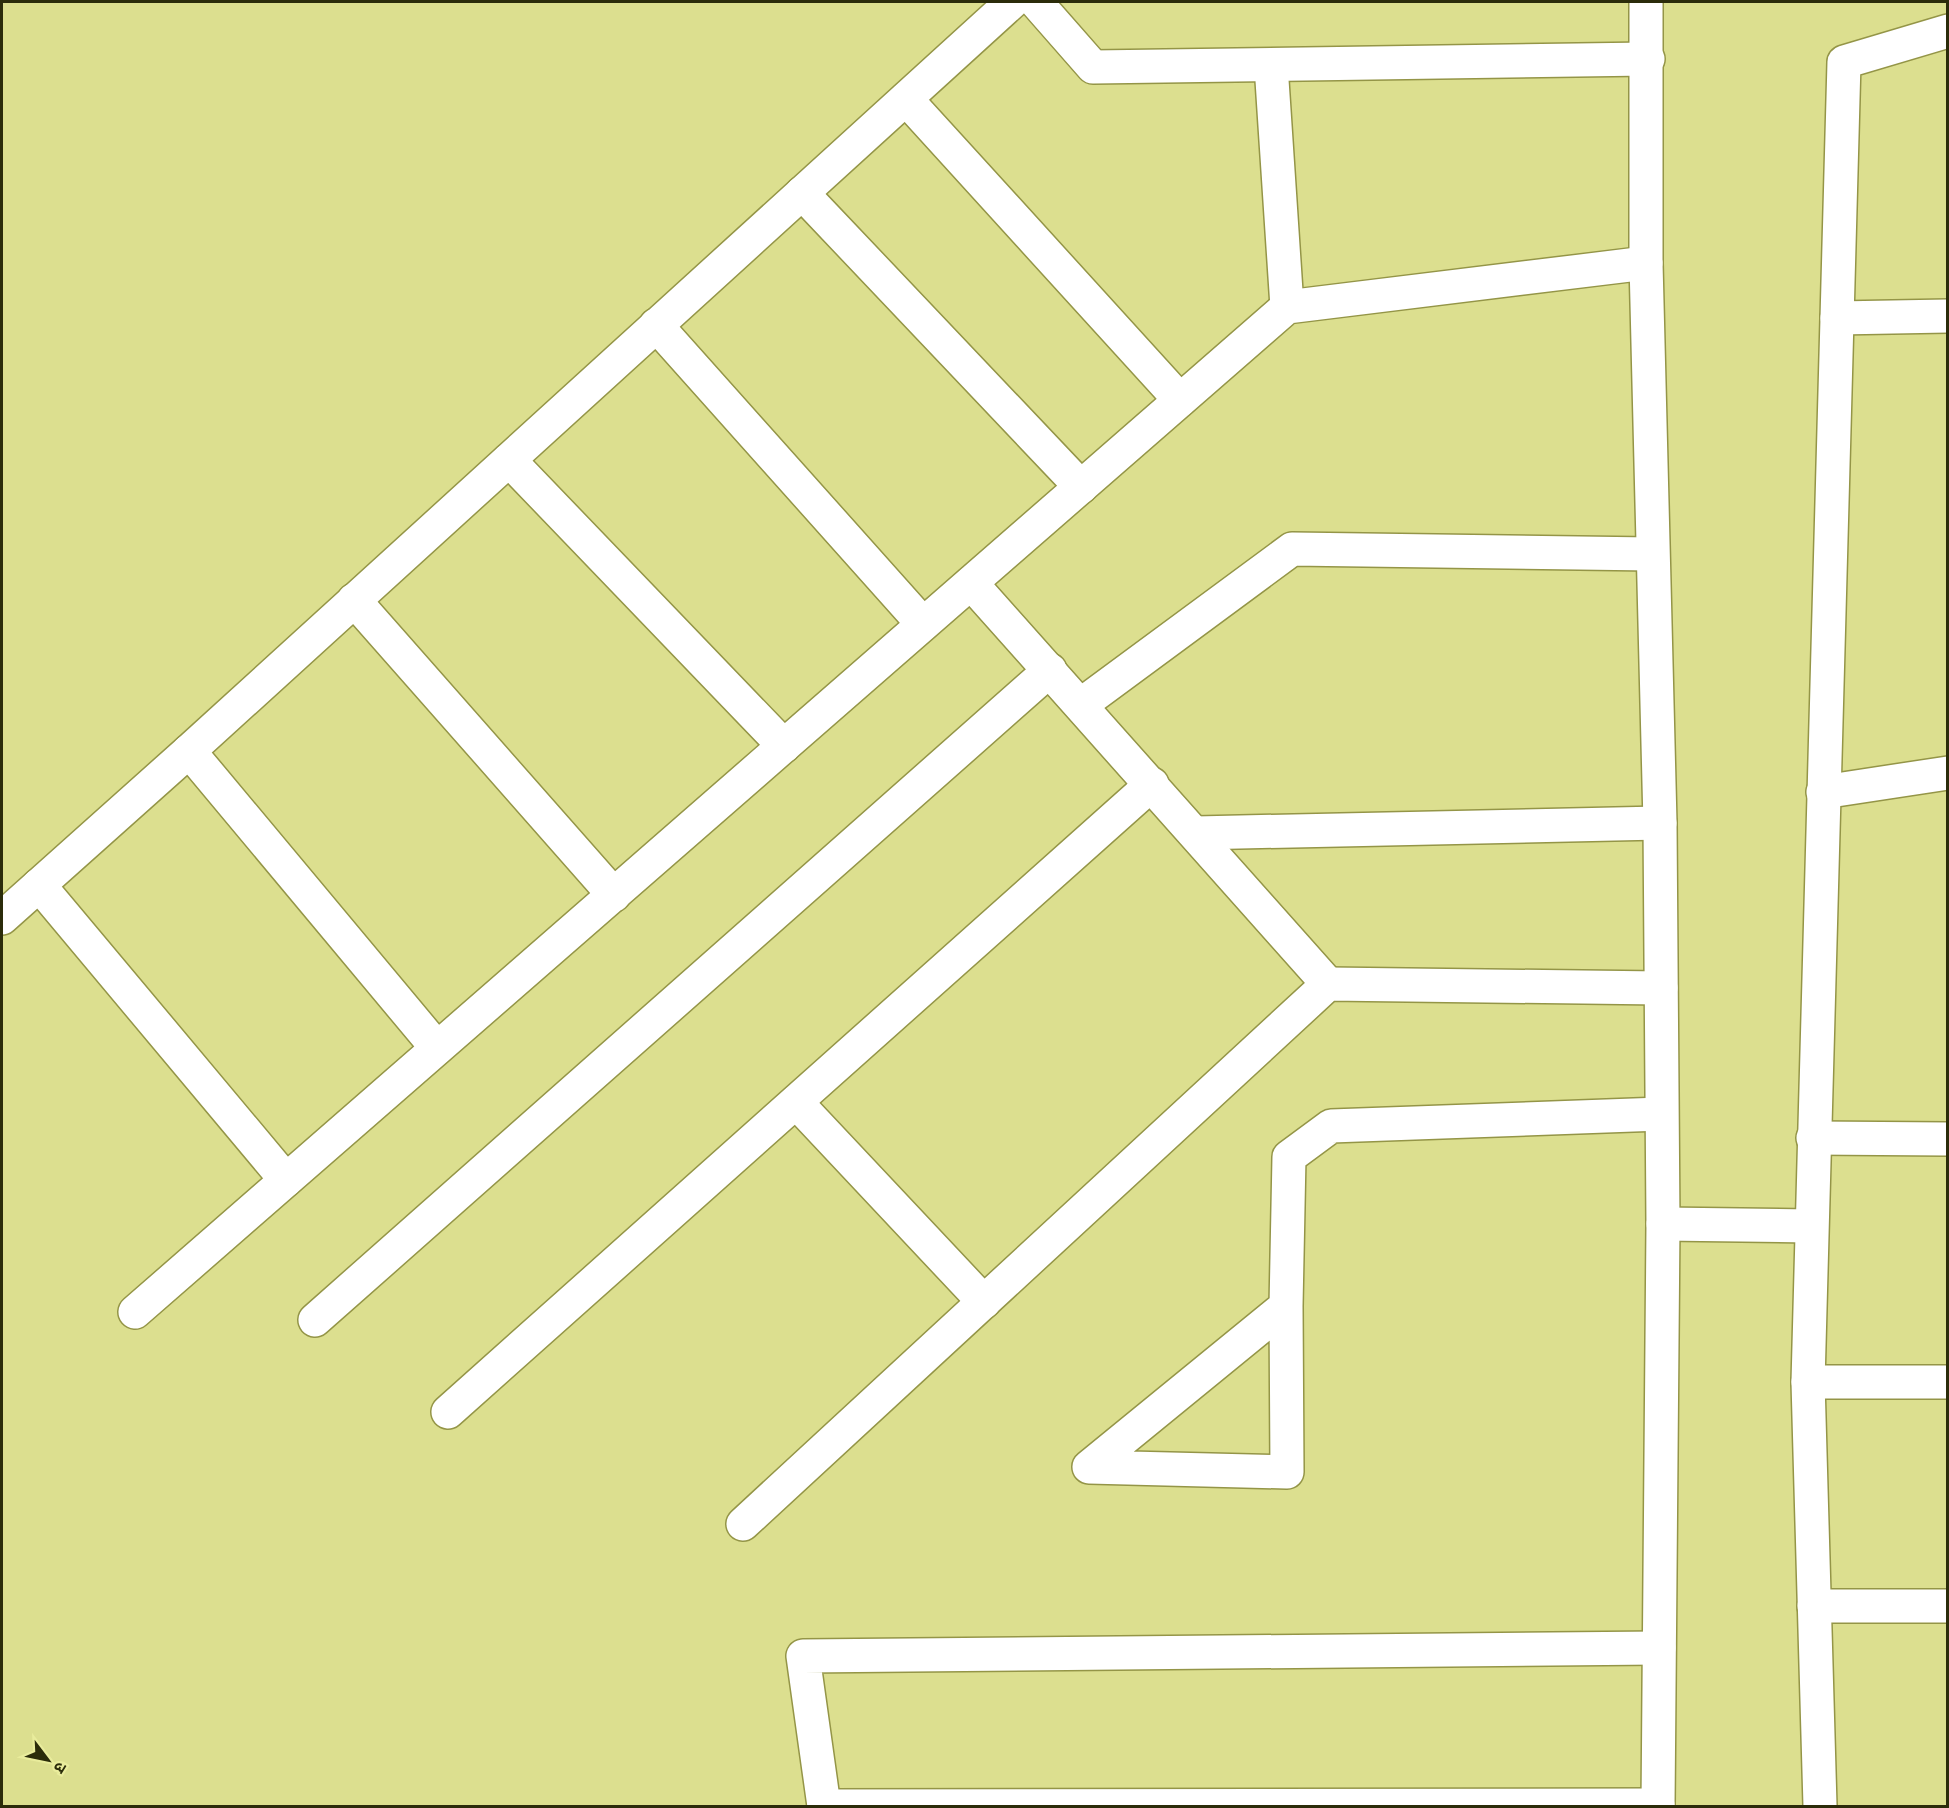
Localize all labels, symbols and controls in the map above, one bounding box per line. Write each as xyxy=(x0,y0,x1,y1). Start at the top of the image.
north arrow xyxy=(18,1730,78,1790)
text: उ xyxy=(49,1759,72,1778)

